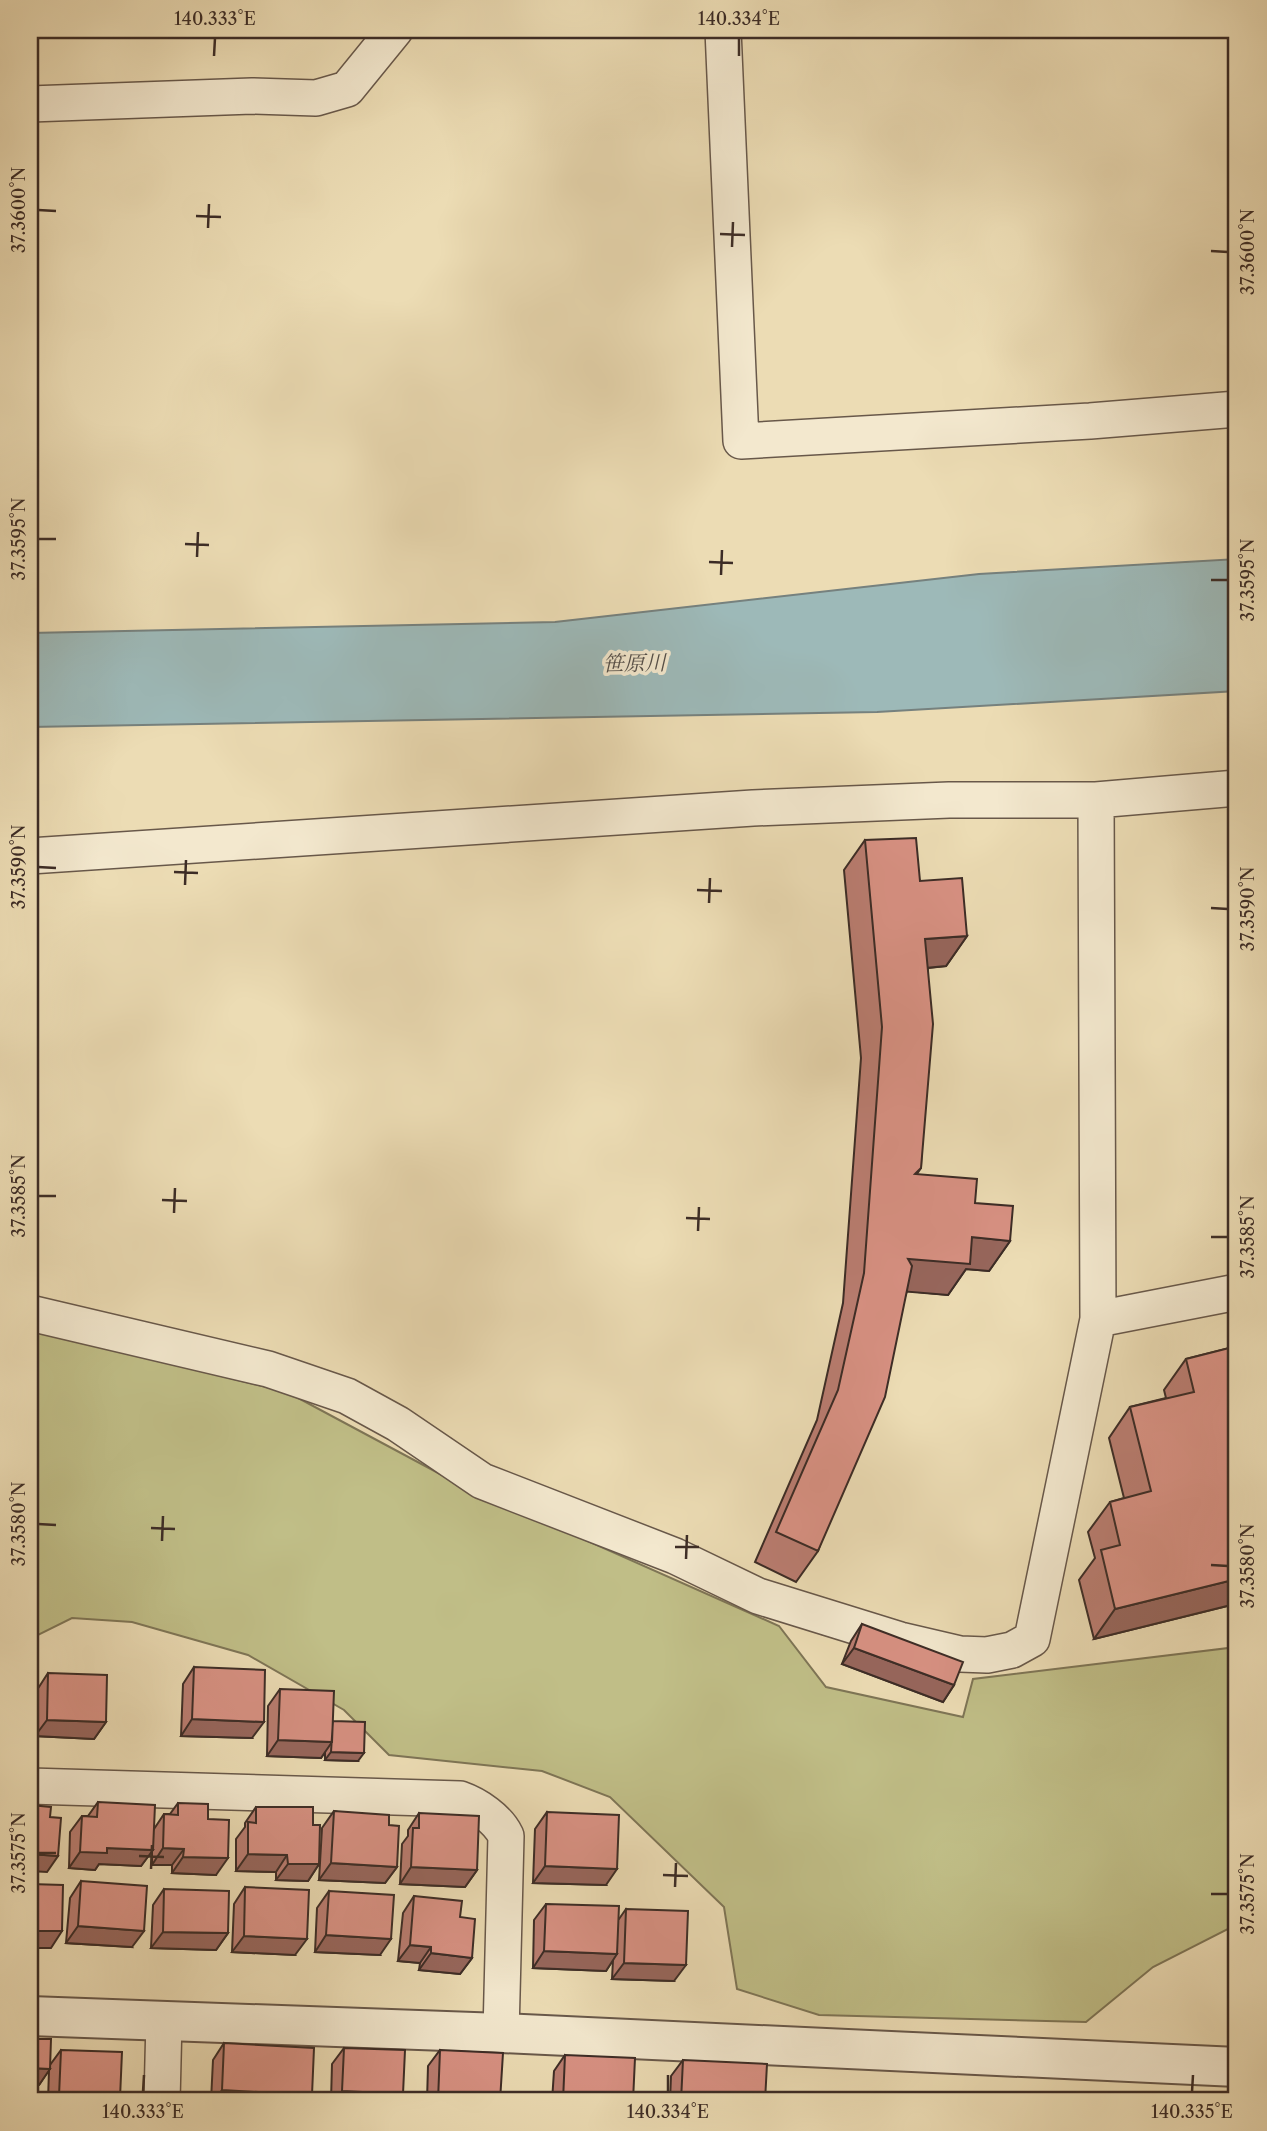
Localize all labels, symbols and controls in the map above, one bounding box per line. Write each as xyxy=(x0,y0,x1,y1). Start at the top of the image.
text: 140.333°E xyxy=(174,8,256,30)
text: 140.334°E xyxy=(698,8,780,30)
text: 37.3600°N xyxy=(8,167,30,253)
text: 37.3600°N xyxy=(1237,209,1259,295)
text: 37.3595°N xyxy=(8,497,30,581)
text: 37.3595°N xyxy=(1237,538,1259,622)
water label: 笹原川 xyxy=(602,650,668,676)
text: 37.3590°N xyxy=(8,824,30,910)
text: 37.3590°N xyxy=(1237,866,1259,952)
text: 37.3585°N xyxy=(8,1154,30,1238)
text: 37.3585°N xyxy=(1237,1195,1259,1279)
text: 37.3580°N xyxy=(8,1481,30,1567)
text: 37.3580°N xyxy=(1237,1523,1259,1609)
text: 37.3575°N xyxy=(8,1812,30,1894)
text: 37.3575°N xyxy=(1237,1853,1259,1935)
text: 140.333°E xyxy=(102,2101,184,2123)
text: 140.334°E xyxy=(627,2101,709,2123)
text: 140.335°E xyxy=(1151,2101,1233,2123)

